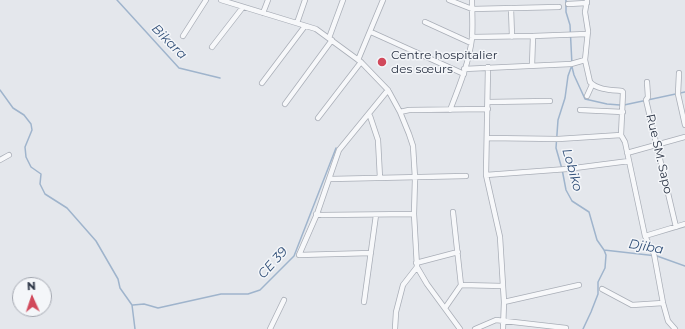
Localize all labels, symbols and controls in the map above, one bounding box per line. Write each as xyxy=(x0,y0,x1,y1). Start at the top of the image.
water label: Bikara xyxy=(148,21,190,63)
place label: Centre hospitalier des sœurs xyxy=(391,48,497,76)
marker: Centre hospitalier des sœurs xyxy=(376,56,388,68)
street label: Rue SM. Sapo xyxy=(643,113,675,195)
water label: Lobiko xyxy=(558,147,586,193)
water label: Djiba xyxy=(627,236,665,258)
water label: CE 39 xyxy=(255,244,291,282)
north arrow xyxy=(12,277,52,317)
text: N xyxy=(27,279,36,293)

